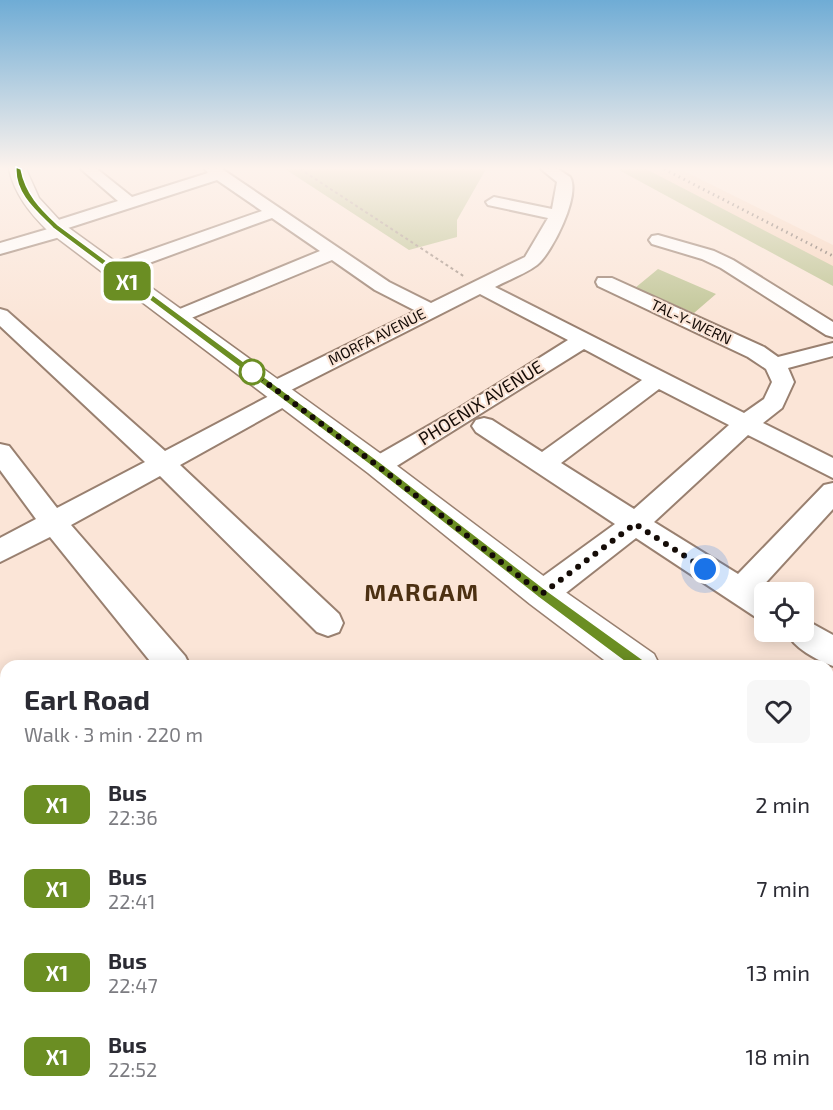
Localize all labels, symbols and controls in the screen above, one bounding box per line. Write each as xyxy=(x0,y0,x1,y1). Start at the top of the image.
line badge: X1 xyxy=(100,262,154,300)
text: X1 xyxy=(116,269,138,294)
street label: TAL-Y-WERN xyxy=(648,295,735,348)
street label: MORFA AVENUE xyxy=(325,304,428,368)
street label: PHOENIX AVENUE xyxy=(414,355,547,449)
unlabelled marker xyxy=(239,359,265,385)
your location xyxy=(690,554,720,584)
district label: MARGAM xyxy=(364,577,480,606)
map controls xyxy=(754,582,814,642)
button: locate xyxy=(754,582,814,642)
button: heart xyxy=(747,680,810,743)
text: Earl Road xyxy=(24,682,150,716)
text: Walk · 3 min · 220 m xyxy=(24,722,203,746)
text: Bus xyxy=(108,779,147,805)
text: 2 min xyxy=(755,791,810,817)
text: X1 xyxy=(46,792,68,817)
text: 22:36 xyxy=(108,805,158,829)
text: Bus xyxy=(108,863,147,889)
text: 7 min xyxy=(756,875,810,901)
text: X1 xyxy=(46,876,68,901)
text: 22:41 xyxy=(108,889,155,913)
text: Bus xyxy=(108,947,147,973)
text: 13 min xyxy=(747,959,810,985)
text: X1 xyxy=(46,960,68,985)
text: 22:47 xyxy=(108,973,158,997)
text: Bus xyxy=(108,1031,147,1057)
text: 18 min xyxy=(745,1043,810,1069)
text: X1 xyxy=(46,1044,68,1069)
text: 22:52 xyxy=(108,1057,157,1081)

